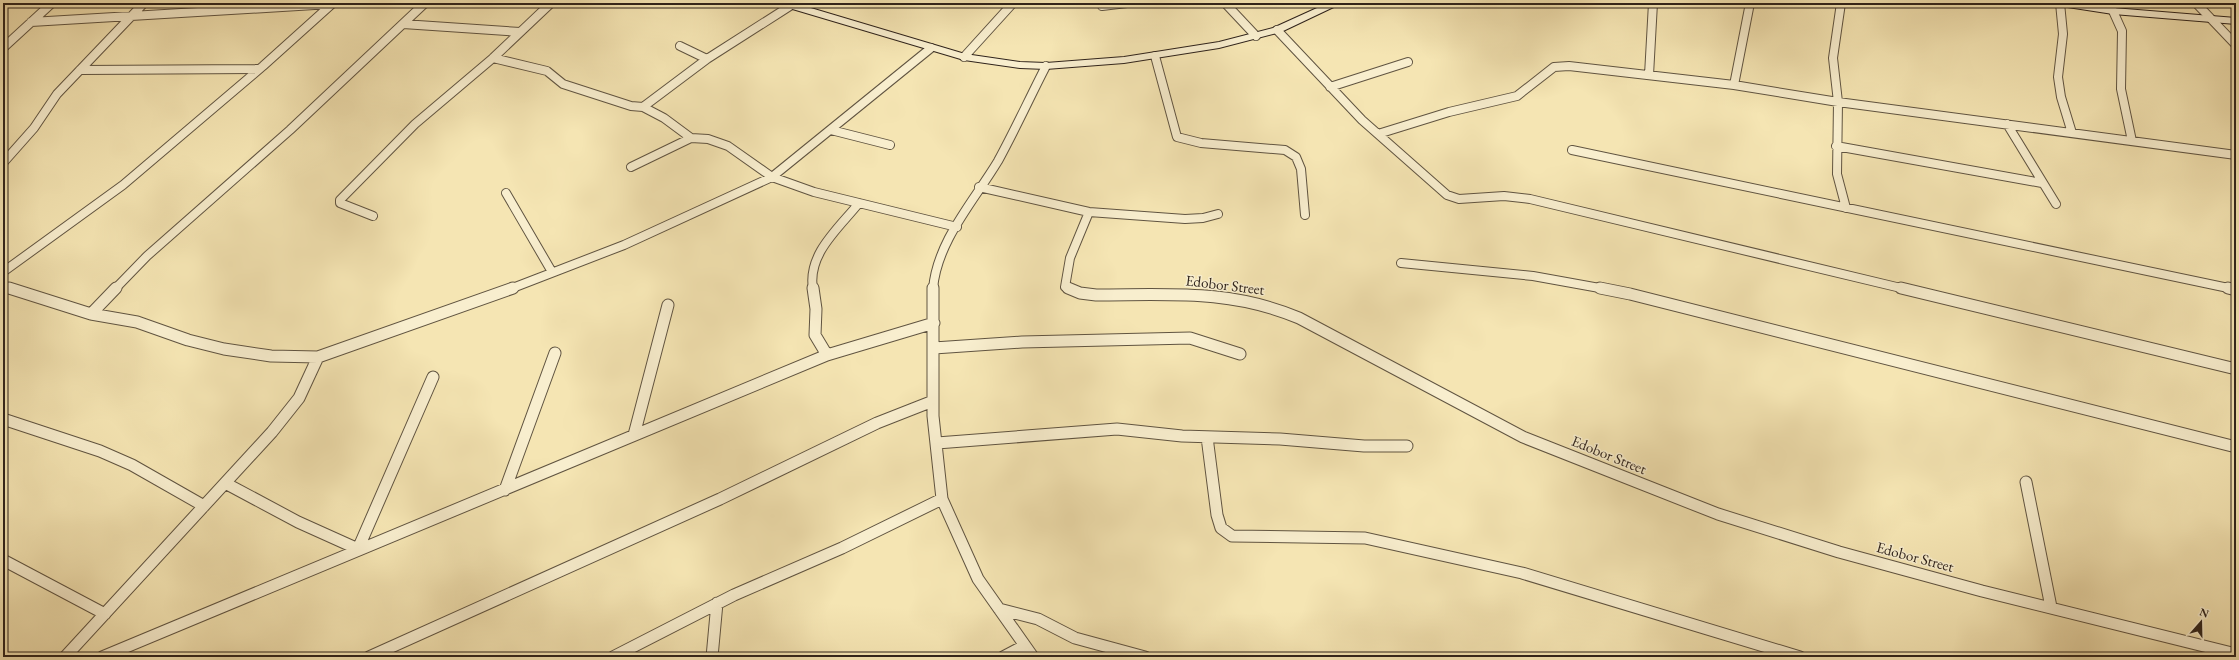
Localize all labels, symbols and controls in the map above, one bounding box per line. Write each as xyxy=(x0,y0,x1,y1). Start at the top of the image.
street label: Edobor Street xyxy=(1185,270,1266,299)
street label: Edobor Street xyxy=(1569,431,1650,478)
street label: Edobor Street xyxy=(1874,537,1956,576)
north arrow xyxy=(2181,602,2221,642)
text: N xyxy=(2198,605,2211,621)

